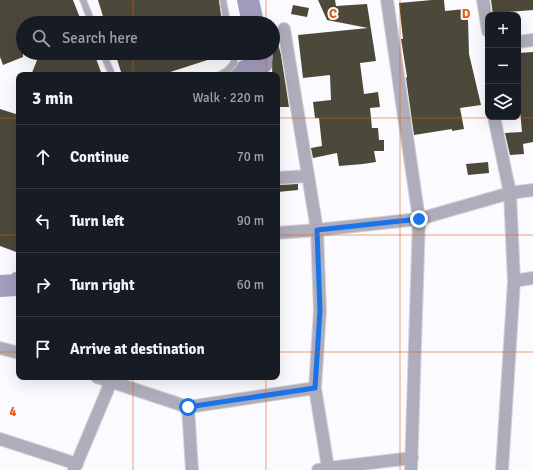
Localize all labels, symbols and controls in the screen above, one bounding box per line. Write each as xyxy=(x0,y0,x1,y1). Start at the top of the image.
text: C xyxy=(329,6,337,22)
text: D xyxy=(462,6,471,22)
map controls xyxy=(485,12,521,120)
button: + xyxy=(485,12,521,48)
search box xyxy=(16,16,280,60)
icon: search xyxy=(30,27,52,49)
text: Search here xyxy=(62,29,138,47)
button: − xyxy=(485,48,521,84)
button: layers xyxy=(485,84,521,120)
text: 3 min xyxy=(32,88,73,109)
text: Walk · 220 m xyxy=(193,90,264,106)
icon: ahead xyxy=(32,146,54,168)
text: Continue xyxy=(70,148,129,166)
text: 70 m xyxy=(237,149,264,165)
icon: left xyxy=(32,210,54,232)
route end xyxy=(410,210,428,228)
text: Turn left xyxy=(70,212,124,230)
text: 90 m xyxy=(237,213,264,229)
icon: right xyxy=(32,274,54,296)
text: Turn right xyxy=(70,276,135,294)
text: 60 m xyxy=(237,277,264,293)
icon: arrive xyxy=(32,338,54,360)
text: Arrive at destination xyxy=(70,340,205,358)
route start xyxy=(179,398,197,416)
text: 4 xyxy=(9,404,17,420)

